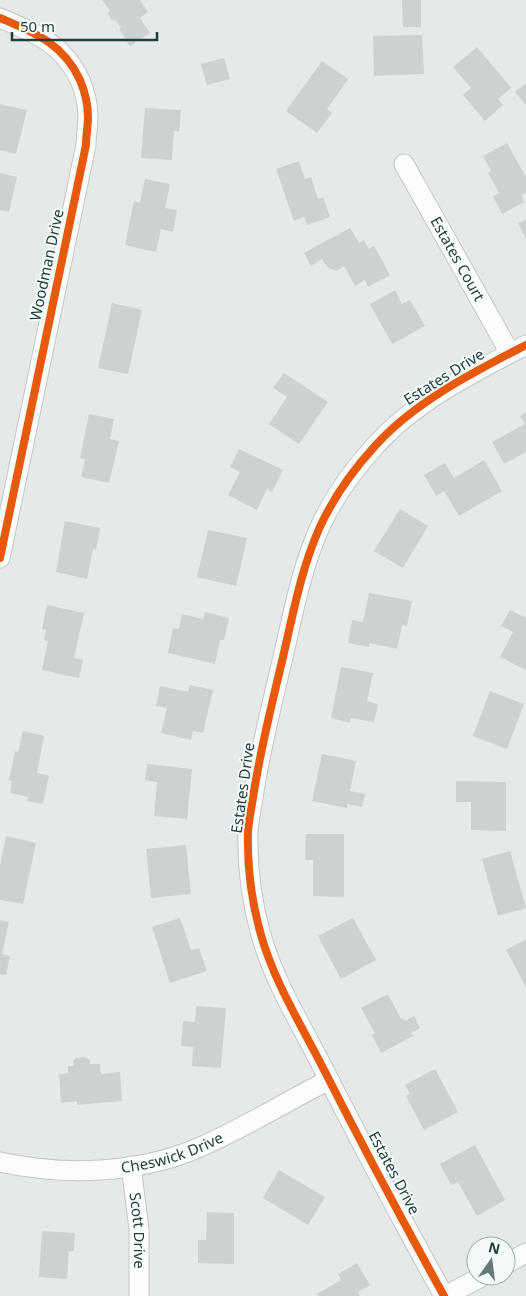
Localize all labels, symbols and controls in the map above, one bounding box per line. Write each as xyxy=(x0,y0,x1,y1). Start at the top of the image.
scale bar xyxy=(12,10,158,42)
text: 50 m xyxy=(20,16,55,36)
street label: Woodman Drive xyxy=(24,207,68,322)
street label: Estates Court xyxy=(427,213,490,305)
street label: Estates Drive xyxy=(399,343,488,409)
street label: Estates Drive xyxy=(226,741,258,835)
street label: Cheswick Drive xyxy=(120,1127,226,1177)
street label: Estates Drive xyxy=(365,1127,425,1218)
street label: Scott Drive xyxy=(125,1191,150,1269)
north arrow xyxy=(466,1236,516,1286)
text: N xyxy=(486,1237,502,1258)

